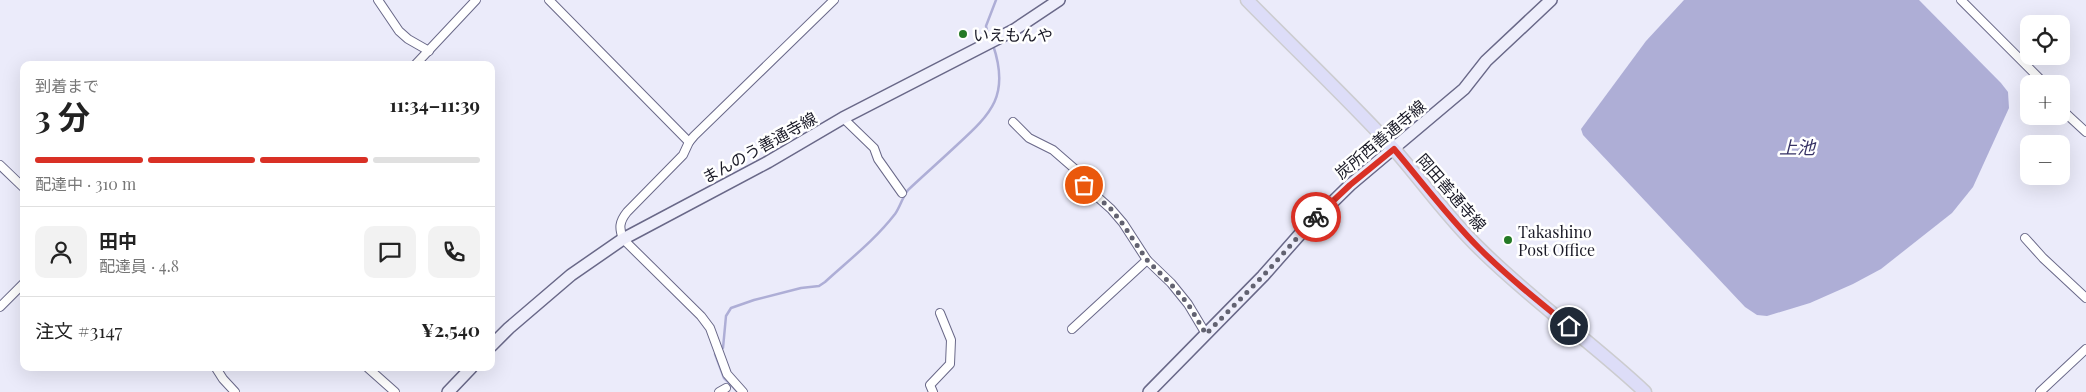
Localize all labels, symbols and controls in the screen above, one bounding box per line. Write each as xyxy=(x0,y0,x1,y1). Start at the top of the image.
map controls xyxy=(2020,15,2070,185)
button: locate xyxy=(2020,15,2070,65)
place label: いえもんや xyxy=(973,24,1053,45)
marker: いえもんや xyxy=(957,28,969,40)
text: 到着まで xyxy=(35,75,99,96)
button: + xyxy=(2020,75,2070,125)
text: 11:34–11:39 xyxy=(390,91,480,117)
text: 3 分 xyxy=(35,94,90,137)
street label: 炭所西善通寺線 xyxy=(1330,95,1430,183)
street label: まんのう善通寺線 xyxy=(698,107,820,187)
water label: 上池 xyxy=(1779,135,1817,159)
button: − xyxy=(2020,135,2070,185)
street label: 岡田善通寺線 xyxy=(1413,149,1491,235)
pin xyxy=(1063,164,1105,206)
icon: bag xyxy=(1070,171,1098,199)
text: 配達中 · 310 m xyxy=(35,173,136,194)
courier xyxy=(1291,192,1341,242)
icon: bike xyxy=(1302,203,1330,231)
place label: Takashino Post Office xyxy=(1518,221,1595,260)
button: person xyxy=(35,226,87,278)
button: chat xyxy=(364,226,416,278)
button: phone xyxy=(428,226,480,278)
text: 田中 xyxy=(99,227,137,253)
marker: Takashino Post Office xyxy=(1502,234,1514,246)
text: 配達員 · 4.8 xyxy=(99,255,179,276)
pin xyxy=(1548,305,1590,347)
icon: home xyxy=(1555,312,1583,340)
text: ¥2,540 xyxy=(421,316,480,342)
text: 注文 #3147 xyxy=(35,317,122,343)

